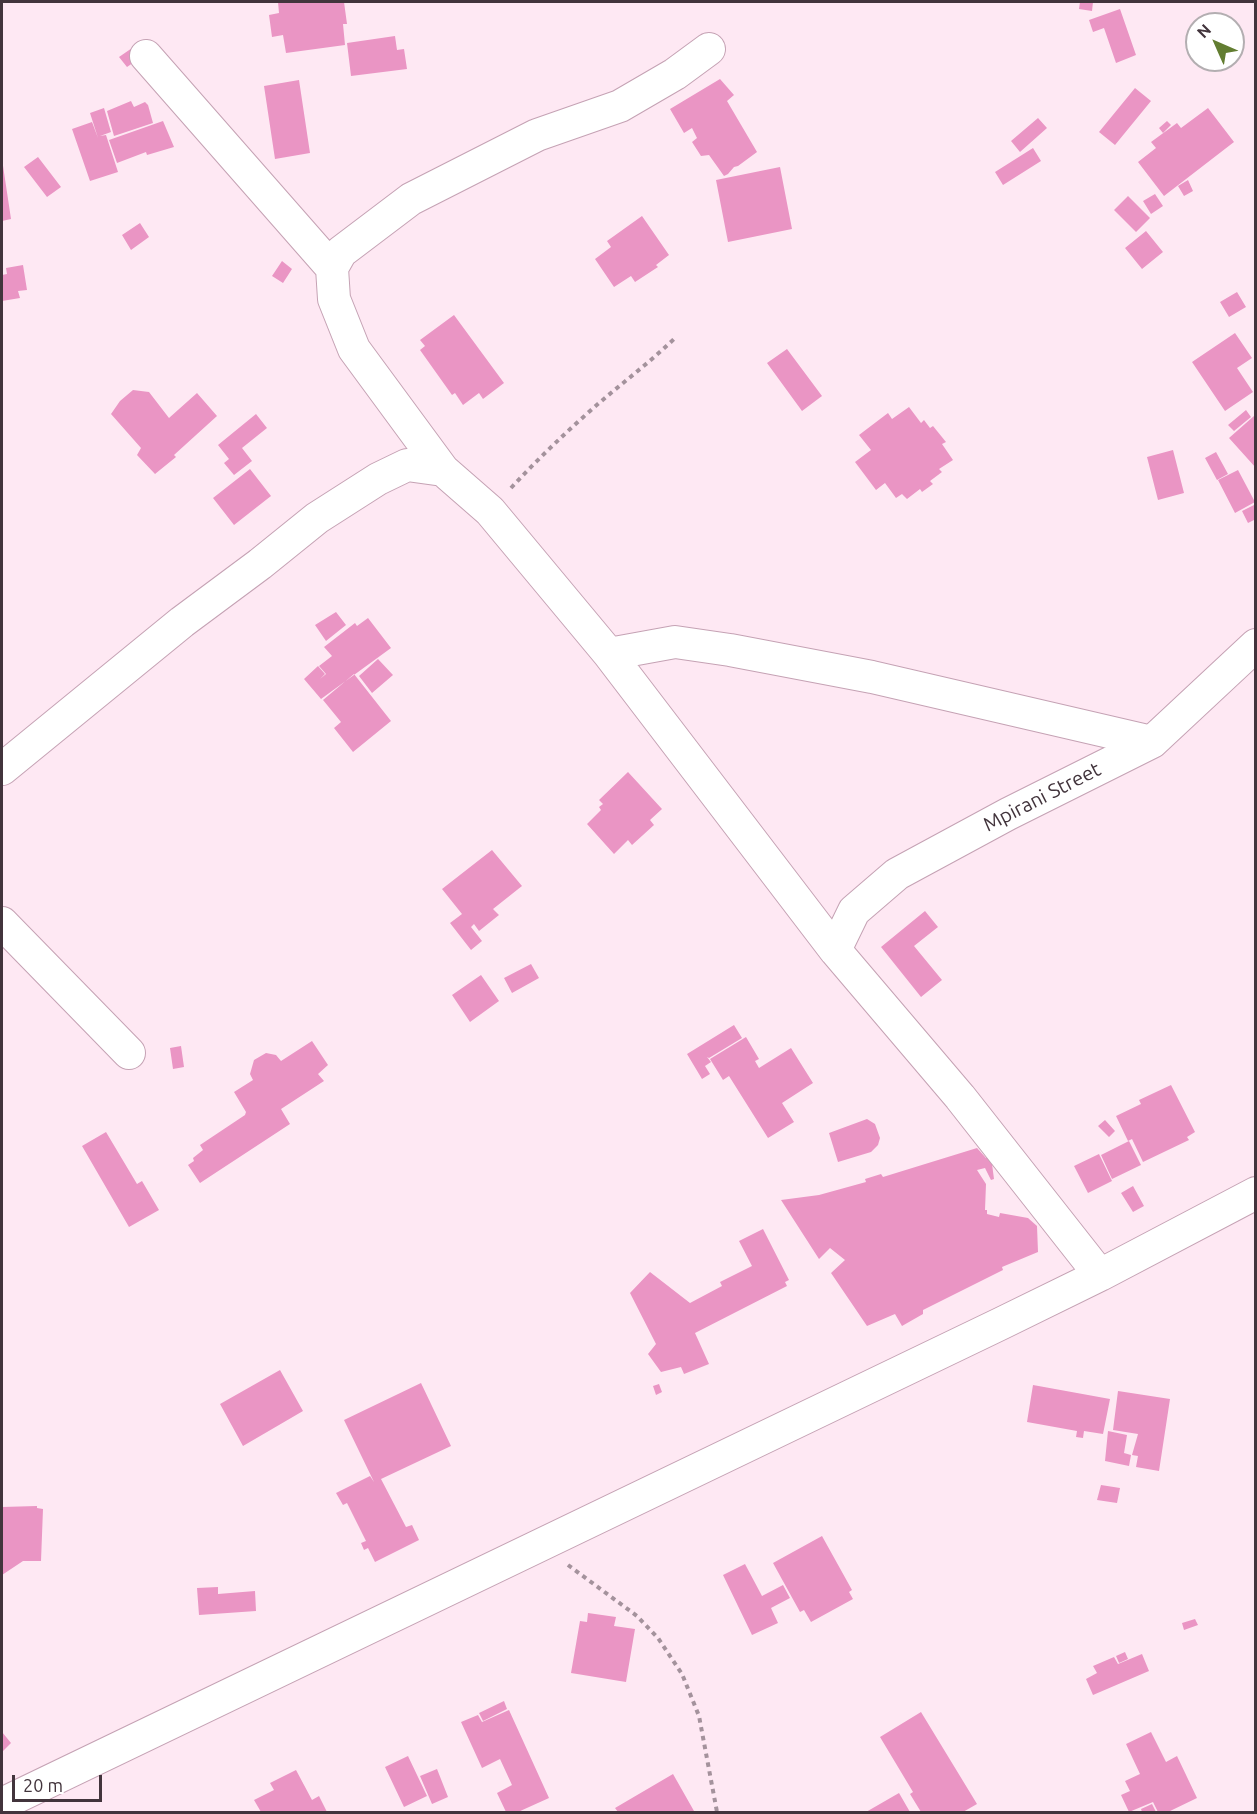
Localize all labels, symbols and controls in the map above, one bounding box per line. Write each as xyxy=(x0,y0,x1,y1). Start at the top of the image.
north arrow xyxy=(1185,12,1245,72)
text: N xyxy=(1193,20,1214,41)
street label: Mpirani Street xyxy=(979,757,1105,837)
scale bar xyxy=(15,1763,105,1801)
text: 20 m xyxy=(23,1775,63,1795)

